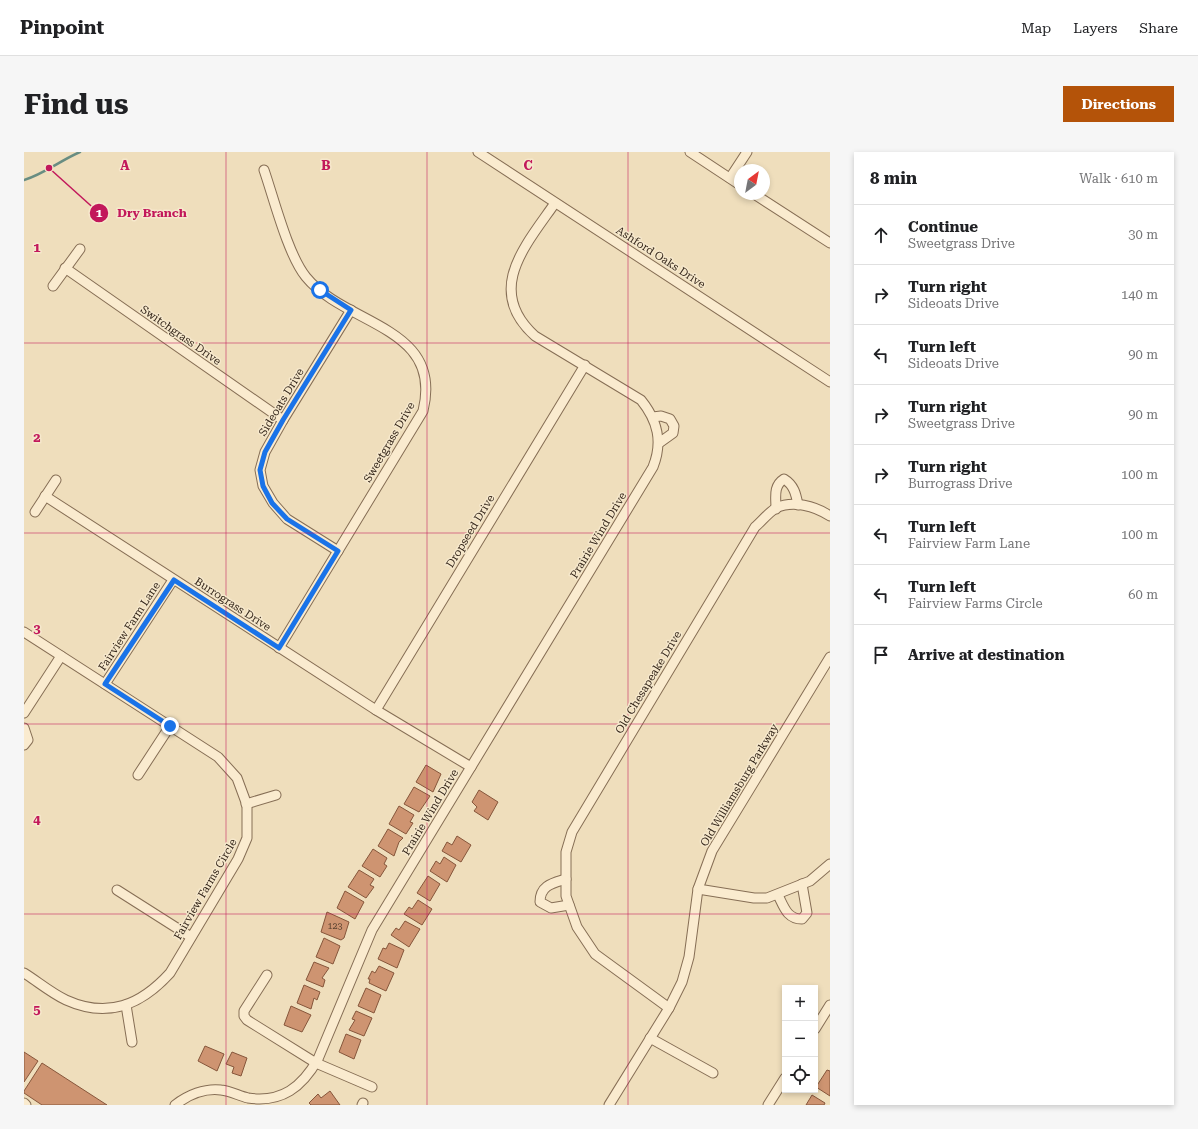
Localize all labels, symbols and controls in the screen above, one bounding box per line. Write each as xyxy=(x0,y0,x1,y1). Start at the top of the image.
text: Pinpoint xyxy=(20,16,104,39)
text: Map xyxy=(1021,20,1051,36)
text: Layers xyxy=(1073,20,1117,36)
text: Share xyxy=(1139,20,1178,36)
button: Directions xyxy=(1063,86,1174,122)
text: Find us xyxy=(24,88,128,121)
text: A xyxy=(120,158,130,173)
text: B xyxy=(321,158,331,173)
text: C xyxy=(523,158,533,173)
north arrow xyxy=(734,164,770,200)
text: 8 min xyxy=(870,168,917,188)
text: Walk · 610 m xyxy=(1079,171,1158,186)
callout: Dry Branch xyxy=(89,201,195,225)
text: 1 xyxy=(96,206,103,220)
text: Dry Branch xyxy=(117,206,187,220)
text: Continue xyxy=(908,218,978,236)
street label: Ashford Oaks Drive xyxy=(614,224,708,291)
icon: ahead xyxy=(870,224,892,246)
text: 30 m xyxy=(1128,227,1158,242)
text: Sweetgrass Drive xyxy=(908,236,1015,251)
text: 1 xyxy=(33,240,41,255)
text: Turn right xyxy=(908,278,987,296)
route start xyxy=(311,281,329,299)
icon: right xyxy=(870,284,892,306)
text: 140 m xyxy=(1121,287,1158,302)
text: Sideoats Drive xyxy=(908,296,999,311)
street label: Switchgrass Drive xyxy=(138,303,223,368)
text: Turn left xyxy=(908,338,976,356)
icon: left xyxy=(870,344,892,366)
text: 90 m xyxy=(1128,347,1158,362)
text: Sideoats Drive xyxy=(908,356,999,371)
street label: Sideoats Drive xyxy=(256,366,307,439)
text: Turn right xyxy=(908,398,987,416)
street label: Sweetgrass Drive xyxy=(361,400,418,485)
icon: right xyxy=(870,404,892,426)
text: 90 m xyxy=(1128,407,1158,422)
text: Sweetgrass Drive xyxy=(908,416,1015,431)
text: 2 xyxy=(33,430,41,445)
text: Turn right xyxy=(908,458,987,476)
icon: right xyxy=(870,464,892,486)
text: 100 m xyxy=(1121,467,1158,482)
text: Burrograss Drive xyxy=(908,476,1012,491)
street label: Prairie Wind Drive xyxy=(568,490,629,581)
street label: Dropseed Drive xyxy=(444,492,497,570)
text: Turn left xyxy=(908,518,976,536)
icon: left xyxy=(870,524,892,546)
text: 100 m xyxy=(1121,527,1158,542)
text: Fairview Farm Lane xyxy=(908,536,1030,551)
street label: Burrograss Drive xyxy=(192,575,273,634)
text: Turn left xyxy=(908,578,976,596)
street label: Fairview Farm Lane xyxy=(96,579,163,673)
icon: left xyxy=(870,584,892,606)
text: 60 m xyxy=(1128,587,1158,602)
text: Fairview Farms Circle xyxy=(908,596,1043,611)
text: 3 xyxy=(33,621,41,636)
street label: Old Chesapeake Drive xyxy=(613,629,684,736)
icon: arrive xyxy=(870,644,892,666)
text: Arrive at destination xyxy=(908,646,1064,664)
route end xyxy=(161,717,179,735)
street label: Old Williamsburg Parkway xyxy=(698,721,781,849)
street label: Prairie Wind Drive xyxy=(400,767,461,858)
text: 4 xyxy=(33,812,41,827)
street label: Fairview Farms Circle xyxy=(171,837,240,942)
house number: 123 xyxy=(327,921,343,931)
map controls xyxy=(782,985,818,1093)
button: + xyxy=(782,985,818,1021)
text: 5 xyxy=(33,1002,41,1017)
button: − xyxy=(782,1021,818,1057)
button: locate xyxy=(782,1057,818,1093)

